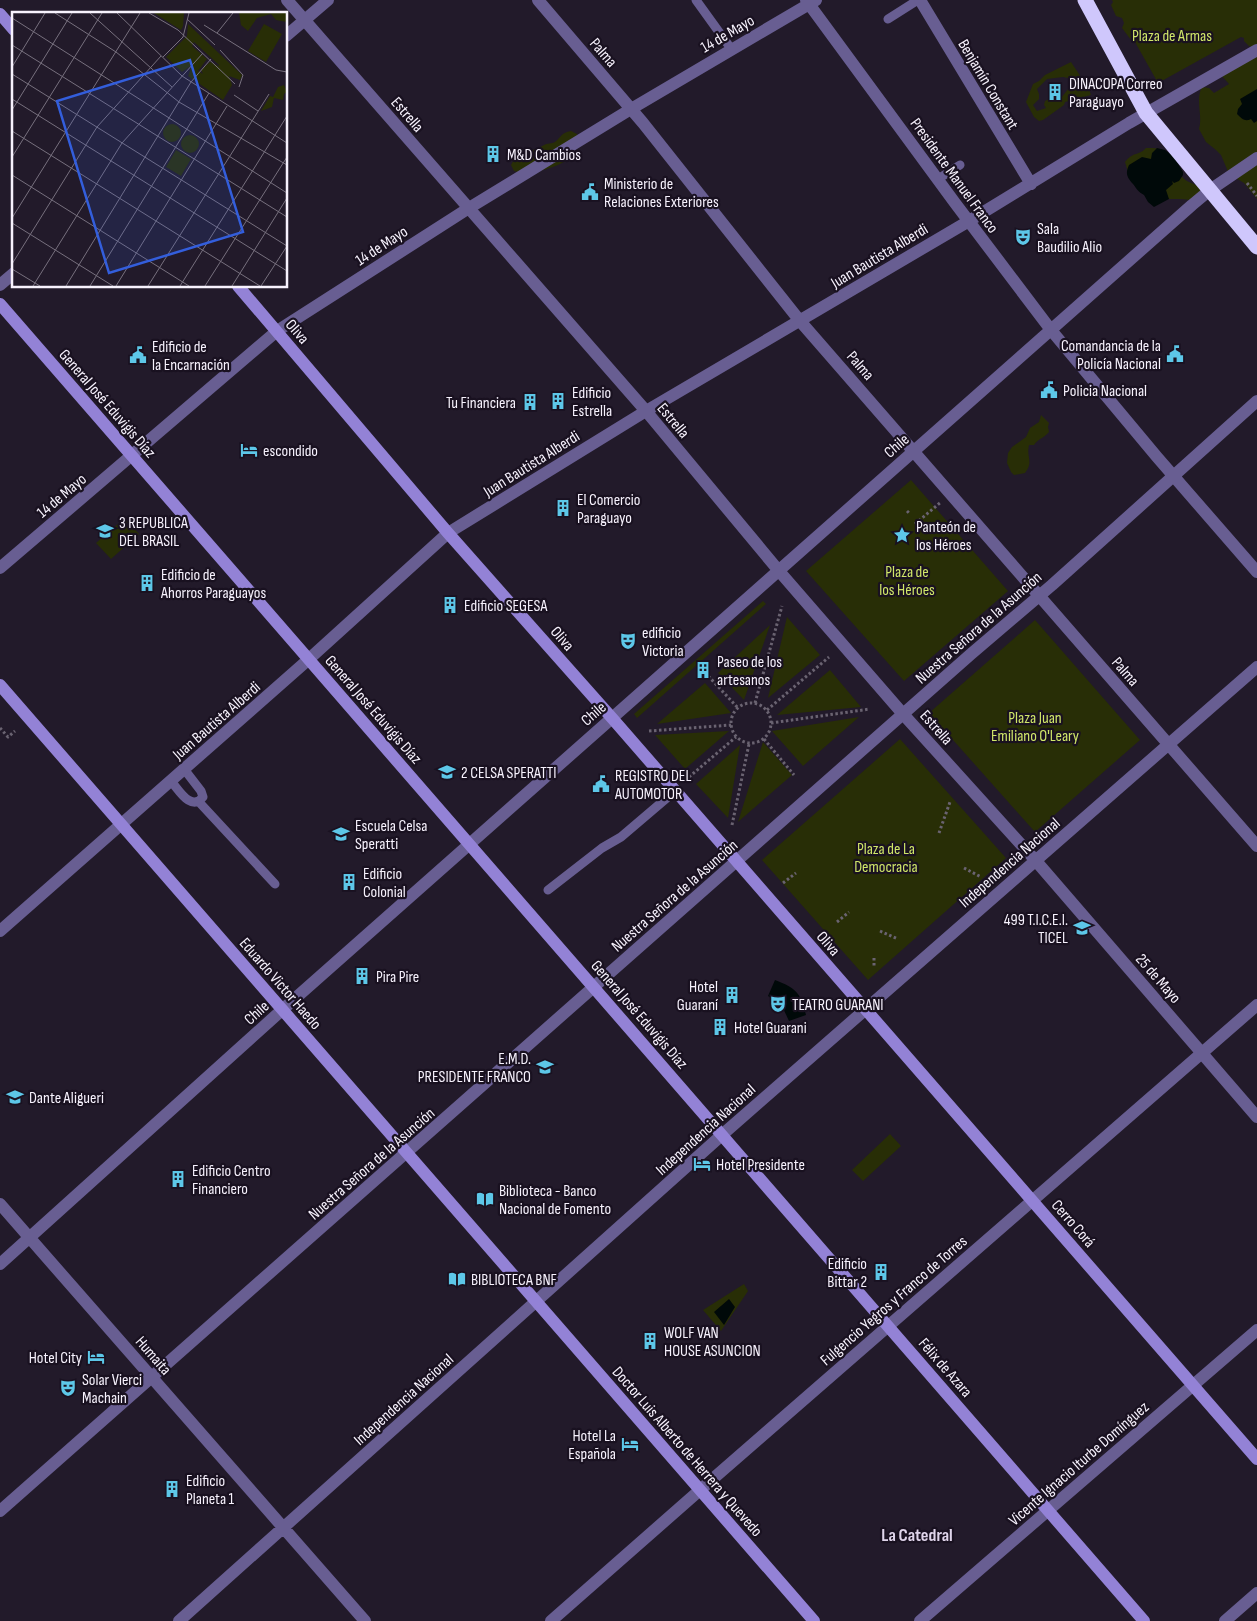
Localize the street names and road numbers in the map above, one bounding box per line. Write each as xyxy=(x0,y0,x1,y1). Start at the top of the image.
street label: 14 de Mayo xyxy=(698,11,758,57)
street label: Palma xyxy=(585,35,621,71)
street label: Benjamín Constant xyxy=(953,36,1022,133)
street label: Estrella xyxy=(387,94,427,136)
street label: Presidente Manuel Franco xyxy=(906,115,1002,237)
street label: Juan Bautista Alberdi xyxy=(827,220,932,293)
street label: 14 de Mayo xyxy=(352,222,412,270)
street label: Oliva xyxy=(281,316,313,348)
street label: General José Eduvigis Díaz xyxy=(54,346,159,462)
street label: Palma xyxy=(842,348,878,384)
street label: Estrella xyxy=(653,399,693,442)
street label: Juan Bautista Alberdi xyxy=(479,427,583,502)
street label: Chile xyxy=(881,430,913,462)
street label: 14 de Mayo xyxy=(33,470,91,522)
street label: Nuestra Señora de la Asunción xyxy=(912,568,1046,688)
street label: Oliva xyxy=(546,623,578,655)
street label: General José Eduvigis Díaz xyxy=(320,652,425,768)
street label: Palma xyxy=(1107,654,1143,690)
street label: Juan Bautista Alberdi xyxy=(169,678,265,765)
street label: Chile xyxy=(578,698,610,730)
street label: Estrella xyxy=(915,707,956,749)
street label: Independencia Nacional xyxy=(956,814,1064,912)
street label: Nuestra Señora de la Asunción xyxy=(608,836,742,956)
street label: Oliva xyxy=(812,928,844,960)
street label: Eduardo Victor Haedo xyxy=(235,934,325,1034)
street label: 25 de Mayo xyxy=(1131,950,1185,1008)
street label: General José Eduvigis Díaz xyxy=(586,957,691,1073)
street label: Chile xyxy=(241,997,273,1029)
street label: Independencia Nacional xyxy=(652,1080,760,1180)
street label: Nuestra Señora de la Asunción xyxy=(305,1104,439,1224)
street label: Cerro Corá xyxy=(1047,1196,1099,1252)
street label: Fulgencio Yegros y Franco de Torres xyxy=(817,1232,971,1370)
street label: Humaita xyxy=(131,1333,175,1379)
street label: Félix de Azara xyxy=(914,1335,976,1401)
street label: Independencia Nacional xyxy=(350,1350,458,1450)
street label: Doctor Luis Alberto de Herrera y Quevedo xyxy=(608,1363,766,1541)
street label: Vicente Ignacio Iturbe Domínguez xyxy=(1005,1398,1153,1530)

